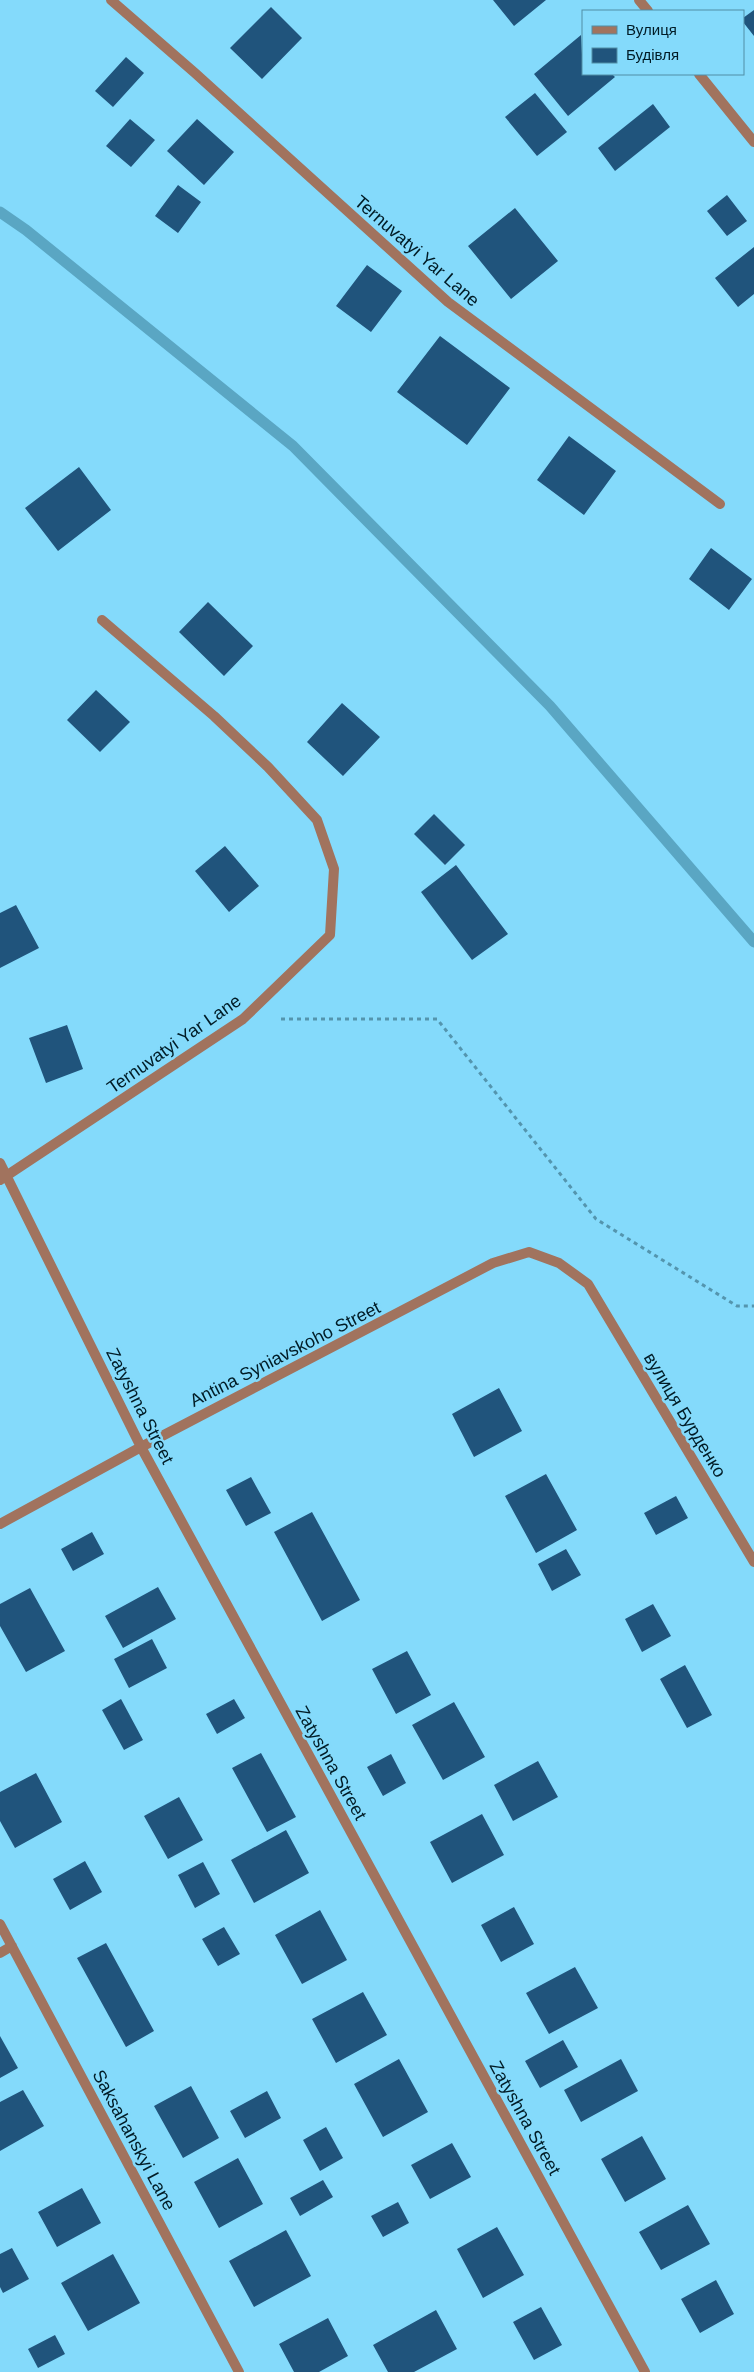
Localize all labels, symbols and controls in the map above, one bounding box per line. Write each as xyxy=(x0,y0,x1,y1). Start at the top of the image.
legend xyxy=(582,10,744,75)
text: Вулиця xyxy=(626,21,677,38)
text: Будівля xyxy=(626,46,679,63)
street label: Ternuvatyi Yar Lane xyxy=(351,191,483,311)
street label: Ternuvatyi Yar Lane xyxy=(103,990,245,1098)
street label: Antina Syniavskoho Street xyxy=(186,1297,384,1411)
street label: Zatyshna Street xyxy=(102,1345,178,1467)
street label: вулиця Бурденко xyxy=(640,1349,730,1481)
street label: Zatyshna Street xyxy=(291,1703,371,1823)
street label: Zatyshna Street xyxy=(485,2058,565,2178)
street label: Saksahanskyi Lane xyxy=(89,2066,179,2214)

